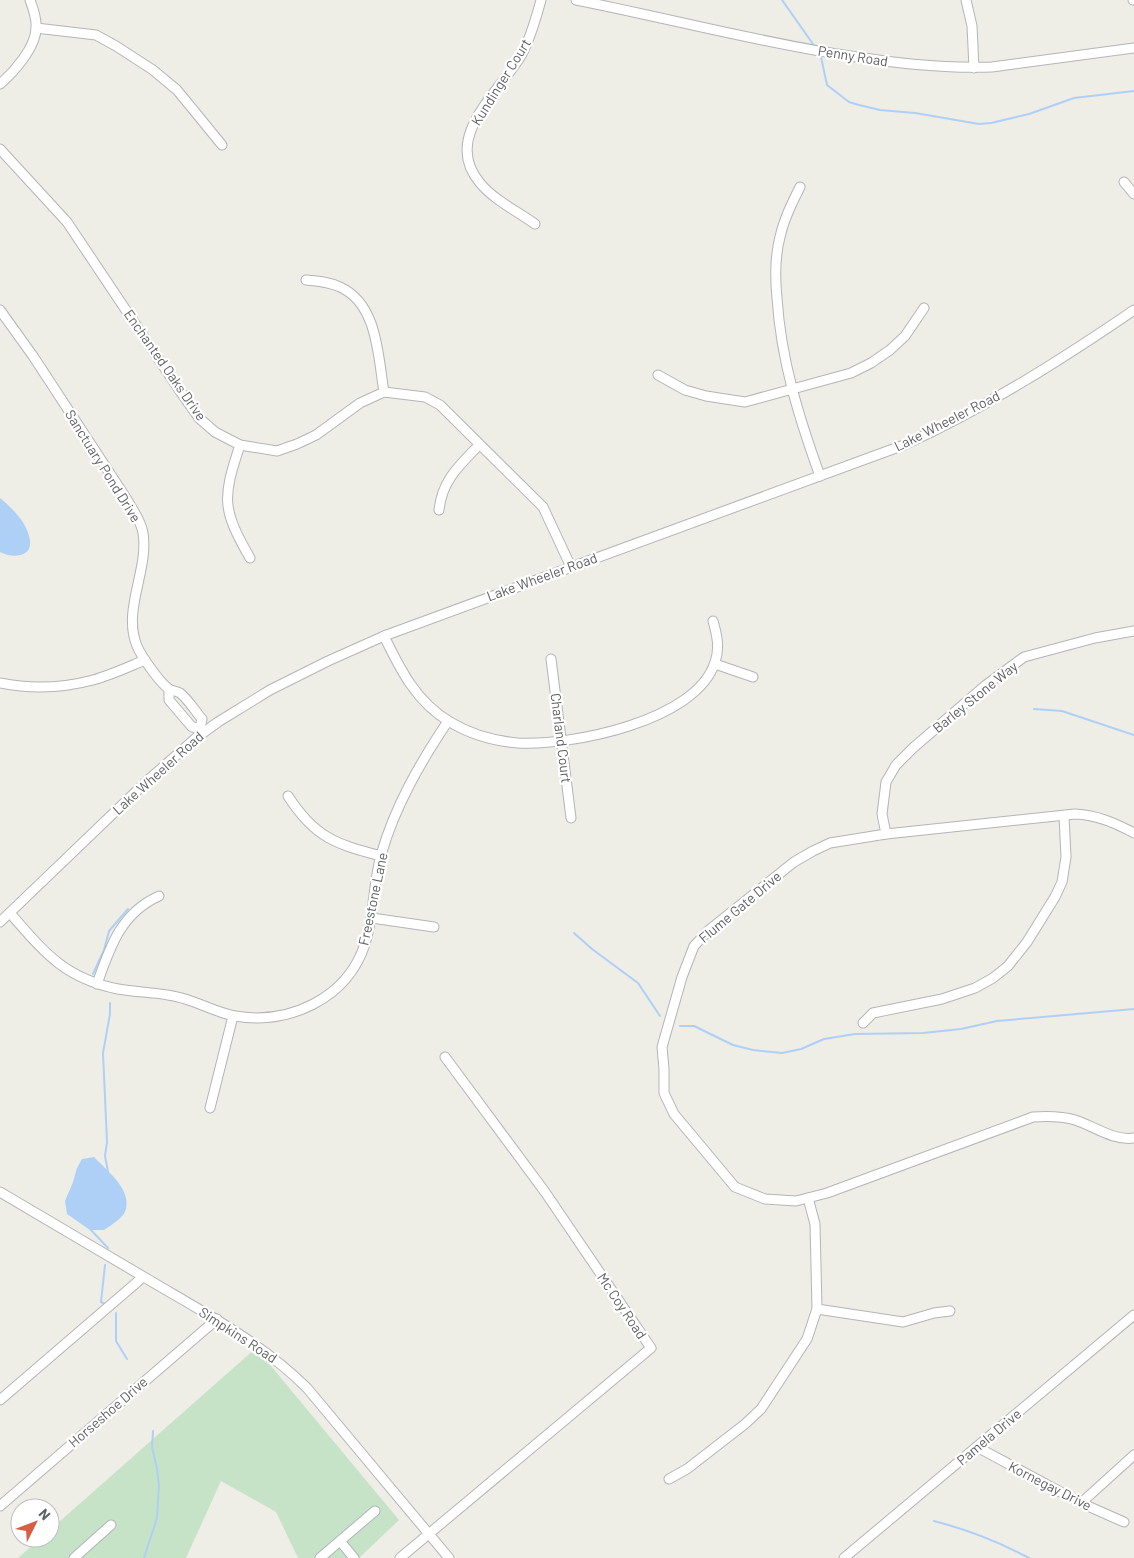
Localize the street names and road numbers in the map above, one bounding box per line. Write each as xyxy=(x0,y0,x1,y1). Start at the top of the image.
street label: Kundinger Court xyxy=(467,35,534,128)
street label: Penny Road xyxy=(817,42,889,69)
street label: Enchanted Oaks Drive xyxy=(121,306,210,424)
street label: Lake Wheeler Road xyxy=(891,387,1002,455)
street label: Sanctuary Pond Drive xyxy=(62,406,145,525)
street label: Lake Wheeler Road xyxy=(484,549,599,604)
street label: Barley Stone Way xyxy=(929,657,1021,736)
street label: Charland Court xyxy=(548,692,575,784)
street label: Lake Wheeler Road xyxy=(109,727,207,818)
street label: Freestone Lane xyxy=(354,851,391,947)
street label: Flume Gate Drive xyxy=(695,867,784,946)
street label: Mc Coy Road xyxy=(594,1269,651,1342)
street label: Simpkins Road xyxy=(196,1303,280,1366)
street label: Horseshoe Drive xyxy=(65,1373,151,1451)
street label: Pamela Drive xyxy=(953,1405,1024,1468)
street label: Kornegay Drive xyxy=(1006,1457,1095,1514)

